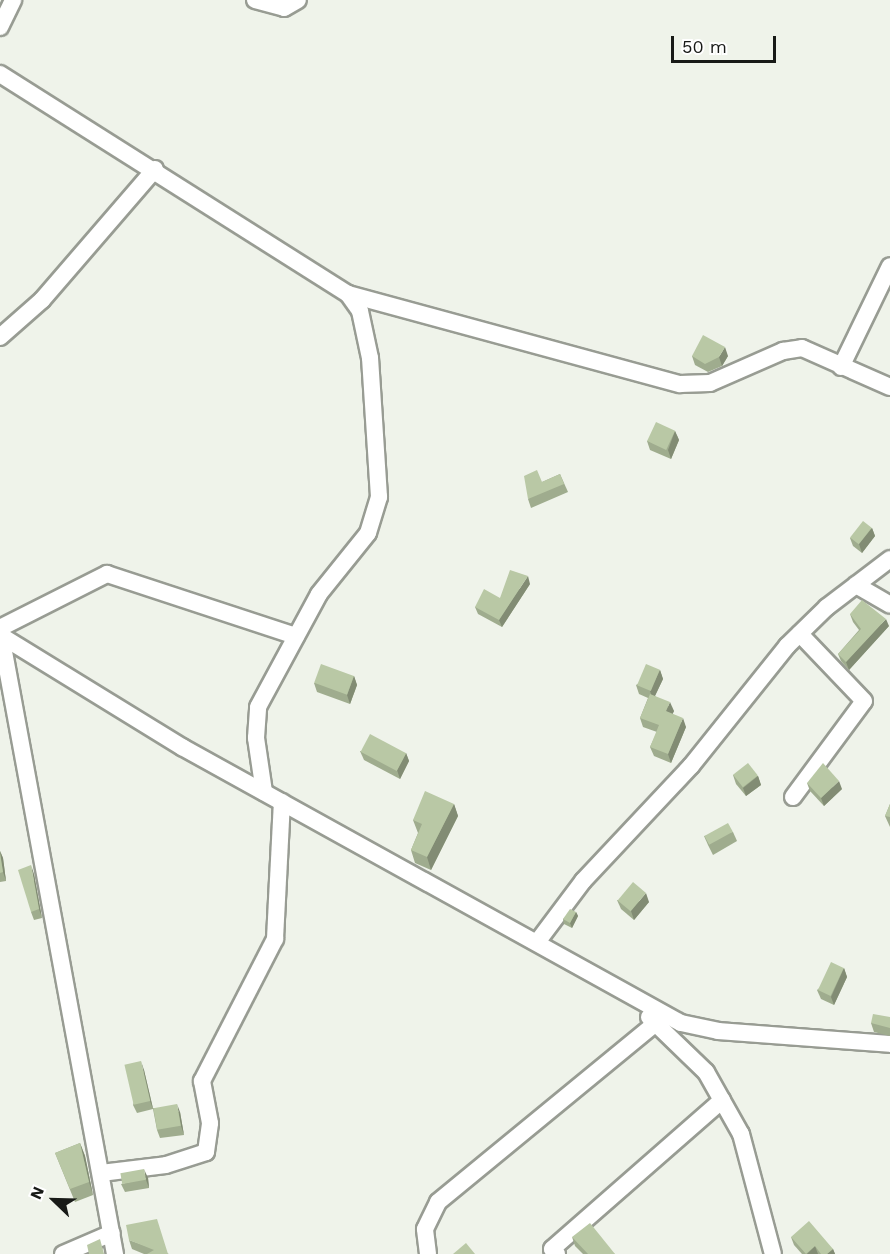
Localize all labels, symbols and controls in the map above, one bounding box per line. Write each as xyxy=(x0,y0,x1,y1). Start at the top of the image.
scale bar xyxy=(674,24,779,62)
text: 50 m xyxy=(682,36,727,57)
north arrow xyxy=(24,1170,84,1230)
text: N xyxy=(26,1184,48,1202)

